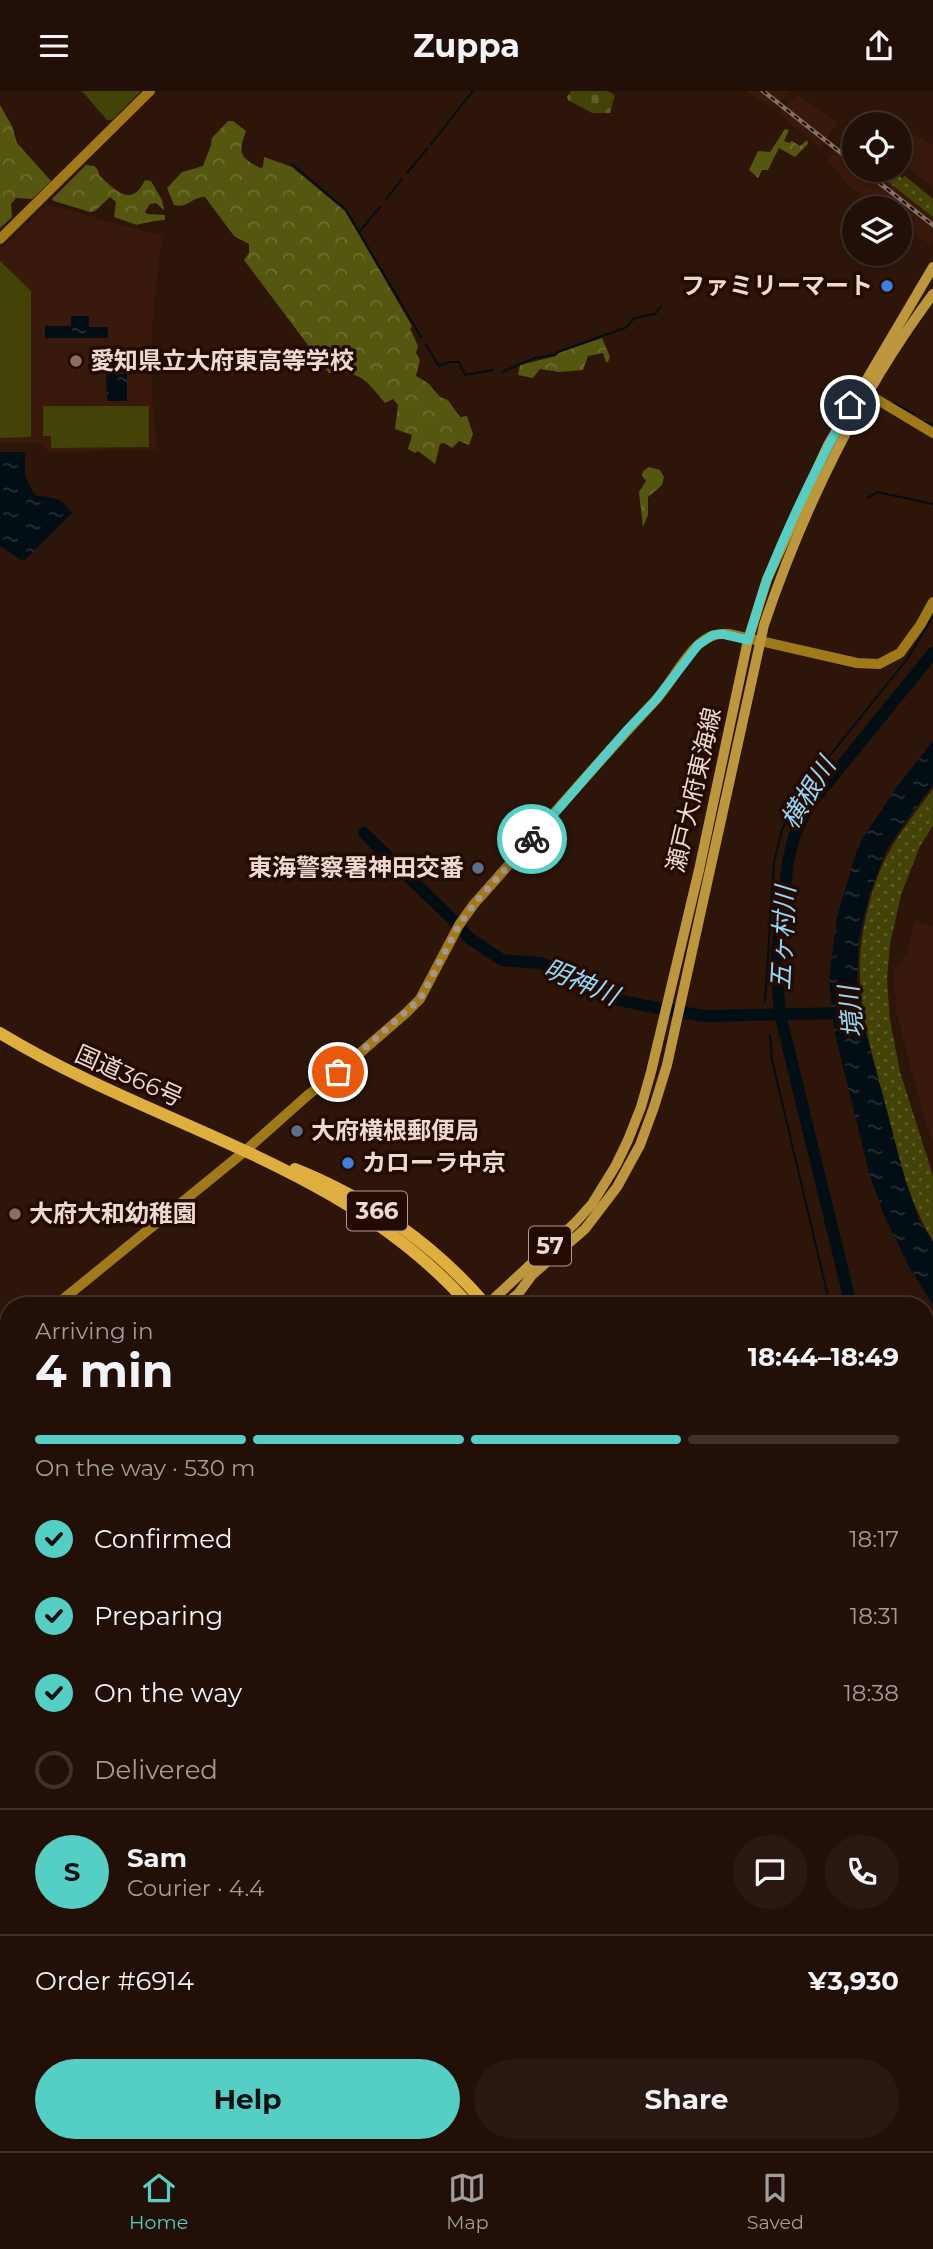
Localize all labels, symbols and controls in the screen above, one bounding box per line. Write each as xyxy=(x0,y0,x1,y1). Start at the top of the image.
text: Zuppa xyxy=(413,26,520,65)
icon: menu xyxy=(35,27,73,65)
icon: share xyxy=(860,27,898,65)
map controls xyxy=(842,112,912,266)
button: locate xyxy=(842,112,912,182)
button: layers xyxy=(842,196,912,266)
place label: ファミリーマート xyxy=(681,271,873,300)
marker: ファミリーマート xyxy=(879,278,895,294)
place label: 愛知県立大府東高等学校 xyxy=(90,346,354,375)
marker: 愛知県立大府東高等学校 xyxy=(68,353,84,369)
pin xyxy=(820,375,880,435)
icon: home xyxy=(831,386,869,424)
street label: 瀬戸大府東海線 xyxy=(660,705,727,875)
water label: 横根川 xyxy=(774,749,844,835)
courier xyxy=(497,804,567,874)
icon: bike xyxy=(513,820,551,858)
place label: 東海警察署神田交番 xyxy=(248,853,464,882)
marker: 東海警察署神田交番 xyxy=(470,860,486,876)
water label: 五ヶ村川 xyxy=(764,882,802,991)
water label: 明神川 xyxy=(539,952,626,1013)
water label: 境川 xyxy=(832,981,870,1040)
street label: 国道366号 xyxy=(71,1039,188,1112)
pin xyxy=(308,1042,368,1102)
icon: bag xyxy=(319,1053,357,1091)
place label: 大府横根郵便局 xyxy=(311,1116,479,1145)
marker: 大府横根郵便局 xyxy=(289,1123,305,1139)
place label: カローラ中京 xyxy=(362,1148,506,1177)
marker: カローラ中京 xyxy=(340,1155,356,1171)
road number: 366 xyxy=(347,1191,407,1231)
place label: 大府大和幼稚園 xyxy=(29,1199,197,1228)
marker: 大府大和幼稚園 xyxy=(7,1206,23,1222)
road number: 57 xyxy=(529,1227,571,1265)
text: Arriving in xyxy=(35,1317,154,1345)
text: 18:44–18:49 xyxy=(748,1341,899,1373)
text: 4 min xyxy=(35,1342,174,1399)
text: On the way · 530 m xyxy=(35,1454,255,1482)
icon: check xyxy=(35,1520,73,1558)
text: Confirmed xyxy=(94,1523,233,1555)
text: 18:17 xyxy=(849,1525,899,1553)
icon: check xyxy=(35,1597,73,1635)
text: Preparing xyxy=(94,1600,223,1632)
text: 18:31 xyxy=(850,1602,899,1630)
icon: check xyxy=(35,1674,73,1712)
text: On the way xyxy=(94,1677,242,1709)
text: 18:38 xyxy=(844,1679,899,1707)
text: Delivered xyxy=(94,1754,218,1786)
button: chat xyxy=(733,1835,807,1909)
button: phone xyxy=(825,1835,899,1909)
text: Sam xyxy=(127,1842,187,1874)
text: S xyxy=(64,1856,80,1888)
text: Courier · 4.4 xyxy=(127,1874,264,1902)
text: Order #6914 xyxy=(35,1965,194,1997)
text: ¥3,930 xyxy=(808,1965,899,1997)
button: Help xyxy=(35,2059,460,2139)
button: Share xyxy=(474,2059,899,2139)
tab: Home xyxy=(129,2169,188,2234)
tab: Map xyxy=(446,2169,489,2234)
tab: Saved xyxy=(747,2169,804,2234)

